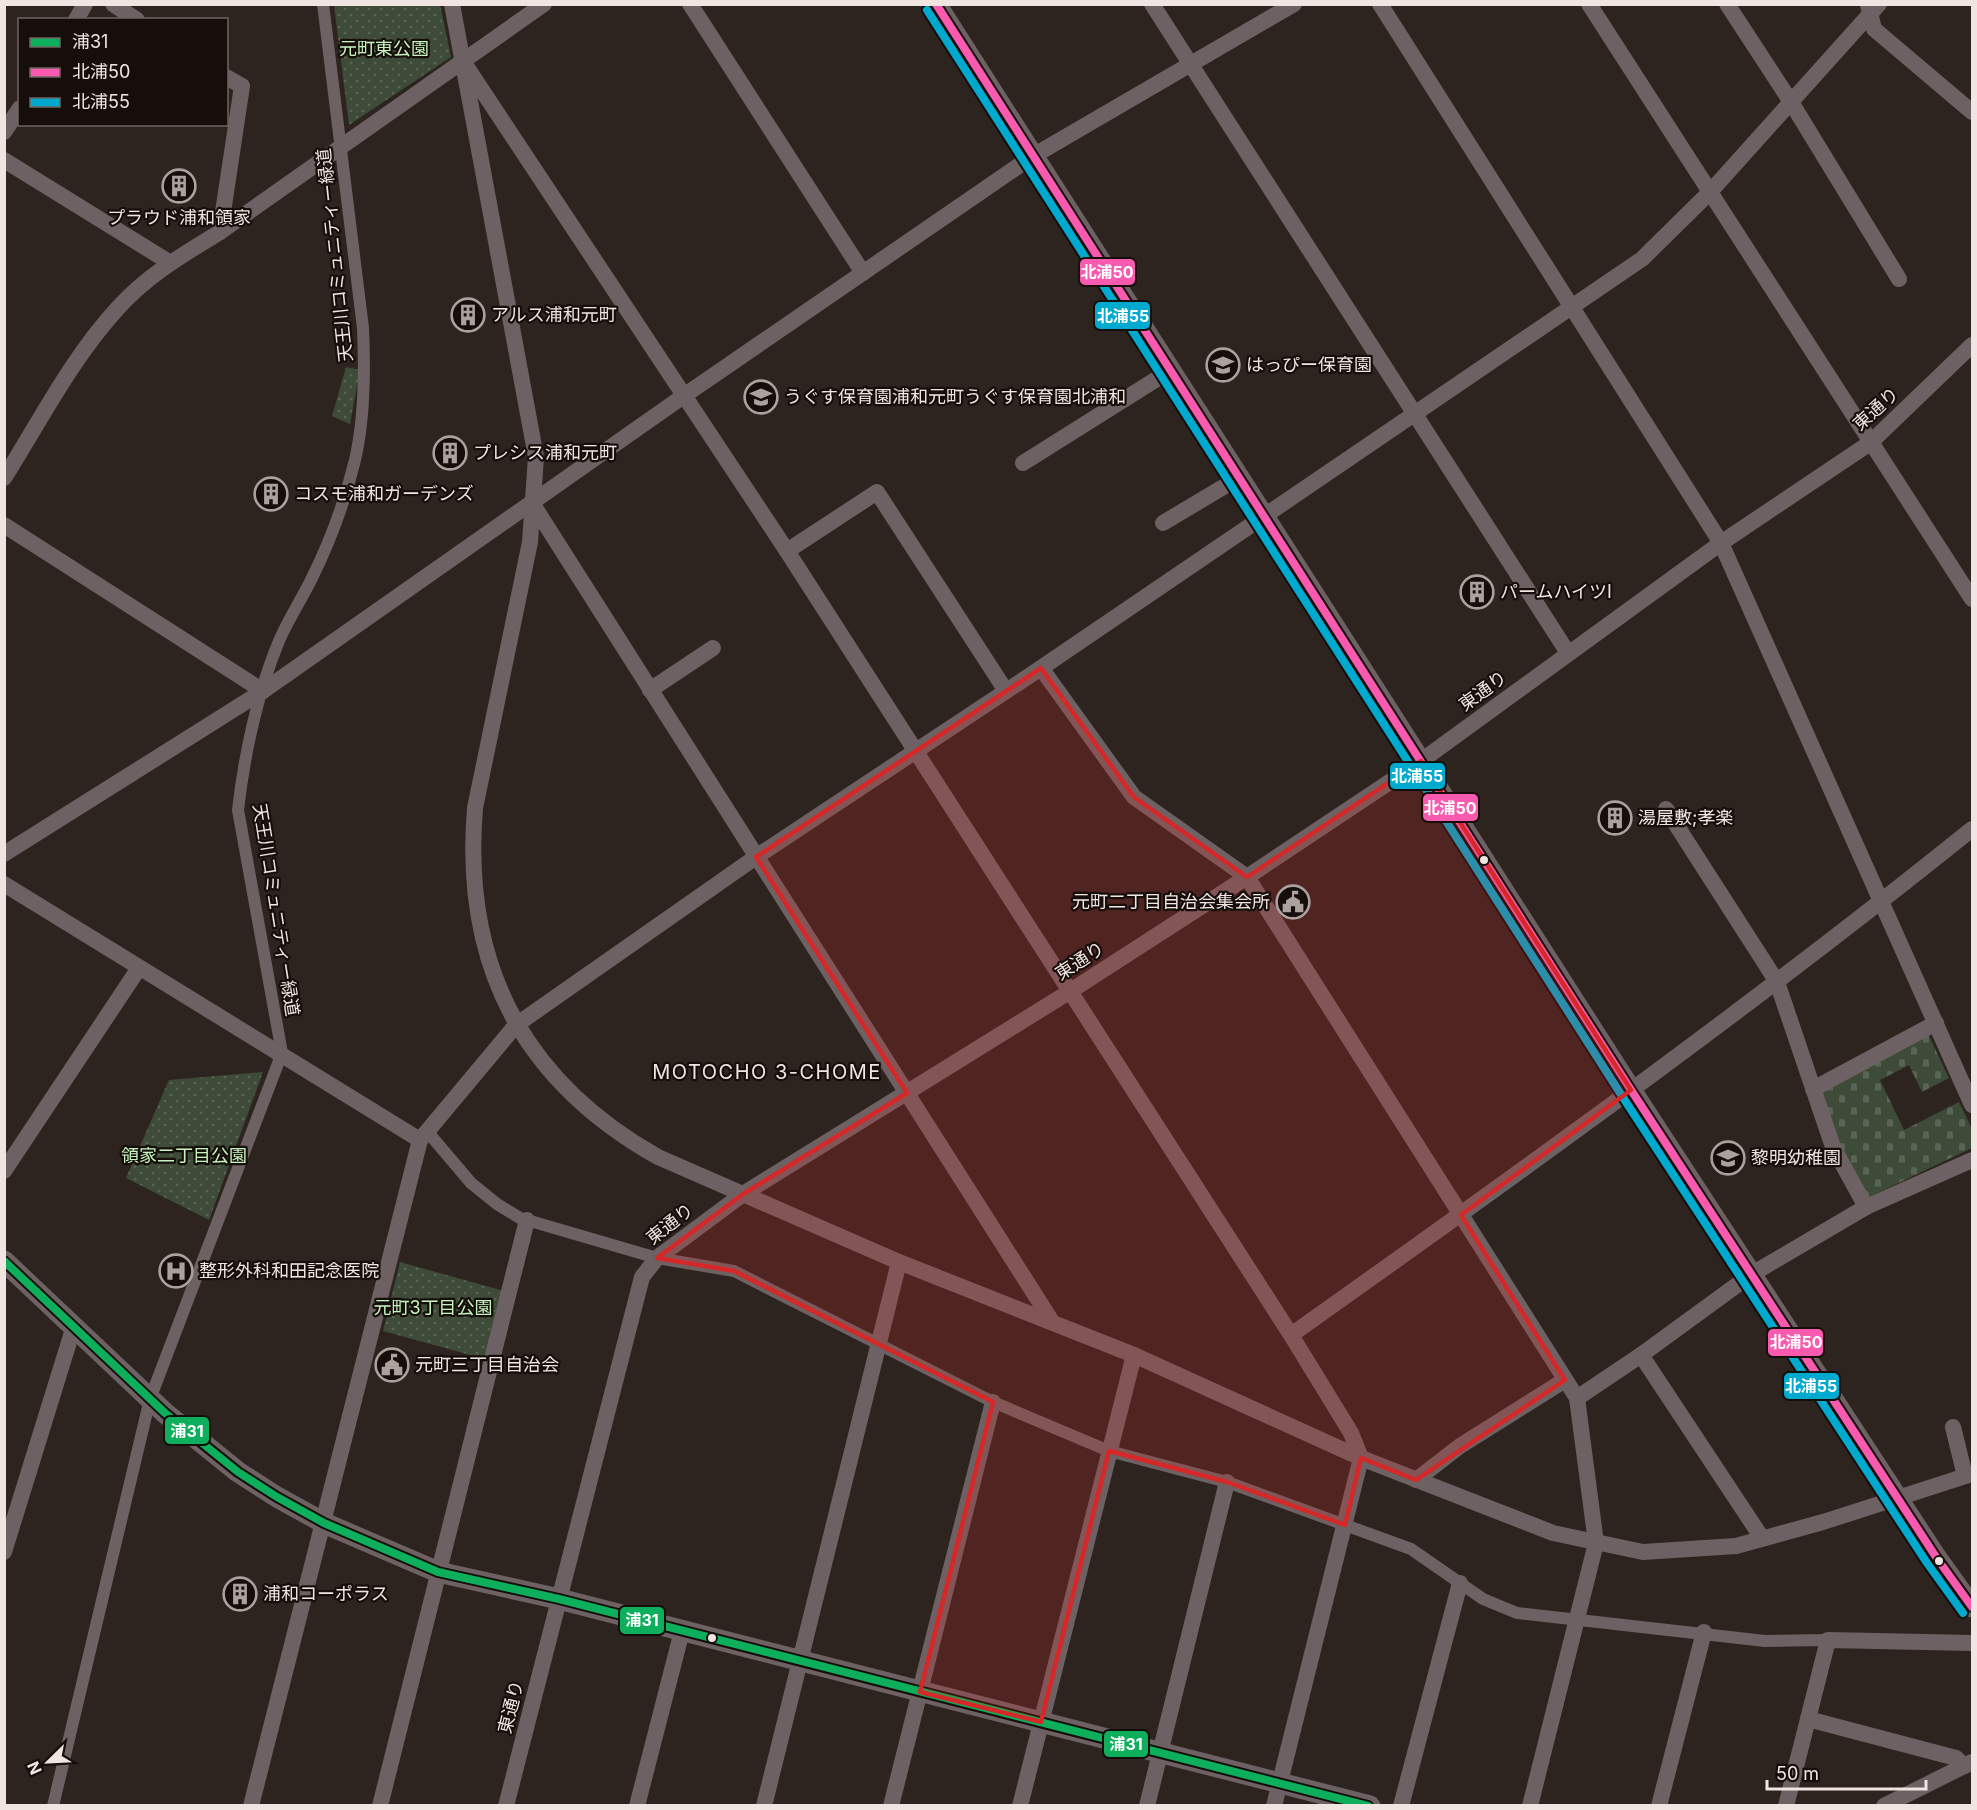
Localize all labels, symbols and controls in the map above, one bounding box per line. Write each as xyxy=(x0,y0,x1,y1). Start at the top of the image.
legend xyxy=(18,18,228,126)
text: 浦31 xyxy=(72,31,108,52)
park label: 元町東公園 xyxy=(339,38,429,59)
text: 北浦50 xyxy=(72,61,130,82)
text: 北浦55 xyxy=(72,91,130,112)
street label: 天王川コミュニティー緑道 xyxy=(313,147,356,363)
building icon: プラウド浦和領家 xyxy=(161,168,197,204)
place label: プラウド浦和領家 xyxy=(107,207,251,228)
line badge: 北浦50 xyxy=(1079,258,1136,286)
text: 北浦50 xyxy=(1080,262,1134,282)
building icon: アルス浦和元町 xyxy=(450,297,486,333)
line badge: 北浦55 xyxy=(1094,301,1151,330)
place label: アルス浦和元町 xyxy=(491,304,617,325)
text: 北浦55 xyxy=(1097,306,1149,326)
school or university icon: はっぴー保育園 xyxy=(1205,347,1241,383)
place label: はっぴー保育園 xyxy=(1246,354,1372,375)
school or university icon: うぐす保育園浦和元町うぐす保育園北浦和 xyxy=(743,379,779,415)
street label: 東通り xyxy=(1849,383,1903,434)
place label: うぐす保育園浦和元町うぐす保育園北浦和 xyxy=(784,386,1126,407)
building icon: プレシス浦和元町 xyxy=(432,435,468,471)
place label: プレシス浦和元町 xyxy=(473,442,617,463)
building icon: コスモ浦和ガーデンズ xyxy=(253,476,289,512)
place label: コスモ浦和ガーデンズ xyxy=(294,483,474,504)
building icon: パームハイツⅠ xyxy=(1459,574,1495,610)
place label: パームハイツⅠ xyxy=(1500,581,1612,602)
street label: 東通り xyxy=(1455,666,1511,715)
line badge: 北浦55 xyxy=(1389,762,1446,790)
text: 北浦55 xyxy=(1391,766,1443,786)
line badge: 北浦50 xyxy=(1422,793,1479,822)
text: 北浦50 xyxy=(1423,798,1477,818)
building icon: 湯屋敷;孝楽 xyxy=(1597,800,1633,836)
street label: 天王川コミュニティー緑道 xyxy=(249,802,304,1018)
place label: 湯屋敷;孝楽 xyxy=(1638,807,1733,828)
unlabelled marker xyxy=(1478,854,1490,866)
public building icon: 元町二丁目自治会集会所 xyxy=(1275,884,1311,920)
place label: 元町二丁目自治会集会所 xyxy=(1072,891,1270,912)
street label: 東通り xyxy=(1051,937,1108,984)
district label: MOTOCHO 3-CHOME xyxy=(652,1060,882,1084)
school or university icon: 黎明幼稚園 xyxy=(1710,1140,1746,1176)
park label: 領家二丁目公園 xyxy=(121,1145,247,1166)
place label: 黎明幼稚園 xyxy=(1751,1147,1841,1168)
street label: 東通り xyxy=(642,1199,697,1249)
hospital icon: 整形外科和田記念医院 xyxy=(158,1253,194,1289)
place label: 整形外科和田記念医院 xyxy=(199,1260,379,1281)
park label: 元町3丁目公園 xyxy=(373,1297,493,1318)
line badge: 北浦50 xyxy=(1767,1328,1824,1357)
text: 北浦50 xyxy=(1769,1332,1823,1352)
public building icon: 元町三丁目自治会 xyxy=(374,1347,410,1383)
place label: 元町三丁目自治会 xyxy=(415,1354,559,1375)
line badge: 北浦55 xyxy=(1783,1372,1840,1400)
text: 北浦55 xyxy=(1785,1376,1837,1396)
line badge: 浦31 xyxy=(164,1416,210,1445)
text: 浦31 xyxy=(170,1421,204,1441)
unlabelled marker xyxy=(1933,1555,1945,1567)
building icon: 浦和コーポラス xyxy=(222,1576,258,1612)
place label: 浦和コーポラス xyxy=(263,1583,389,1604)
line badge: 浦31 xyxy=(619,1606,665,1635)
text: 浦31 xyxy=(625,1610,659,1630)
unlabelled marker xyxy=(706,1632,718,1644)
street label: 東通り xyxy=(494,1678,527,1736)
line badge: 浦31 xyxy=(1103,1730,1149,1758)
north arrow xyxy=(18,1732,78,1792)
text: 浦31 xyxy=(1109,1734,1143,1754)
scale bar xyxy=(1767,1753,1926,1791)
text: N xyxy=(23,1758,46,1778)
text: 50 m xyxy=(1776,1763,1819,1784)

